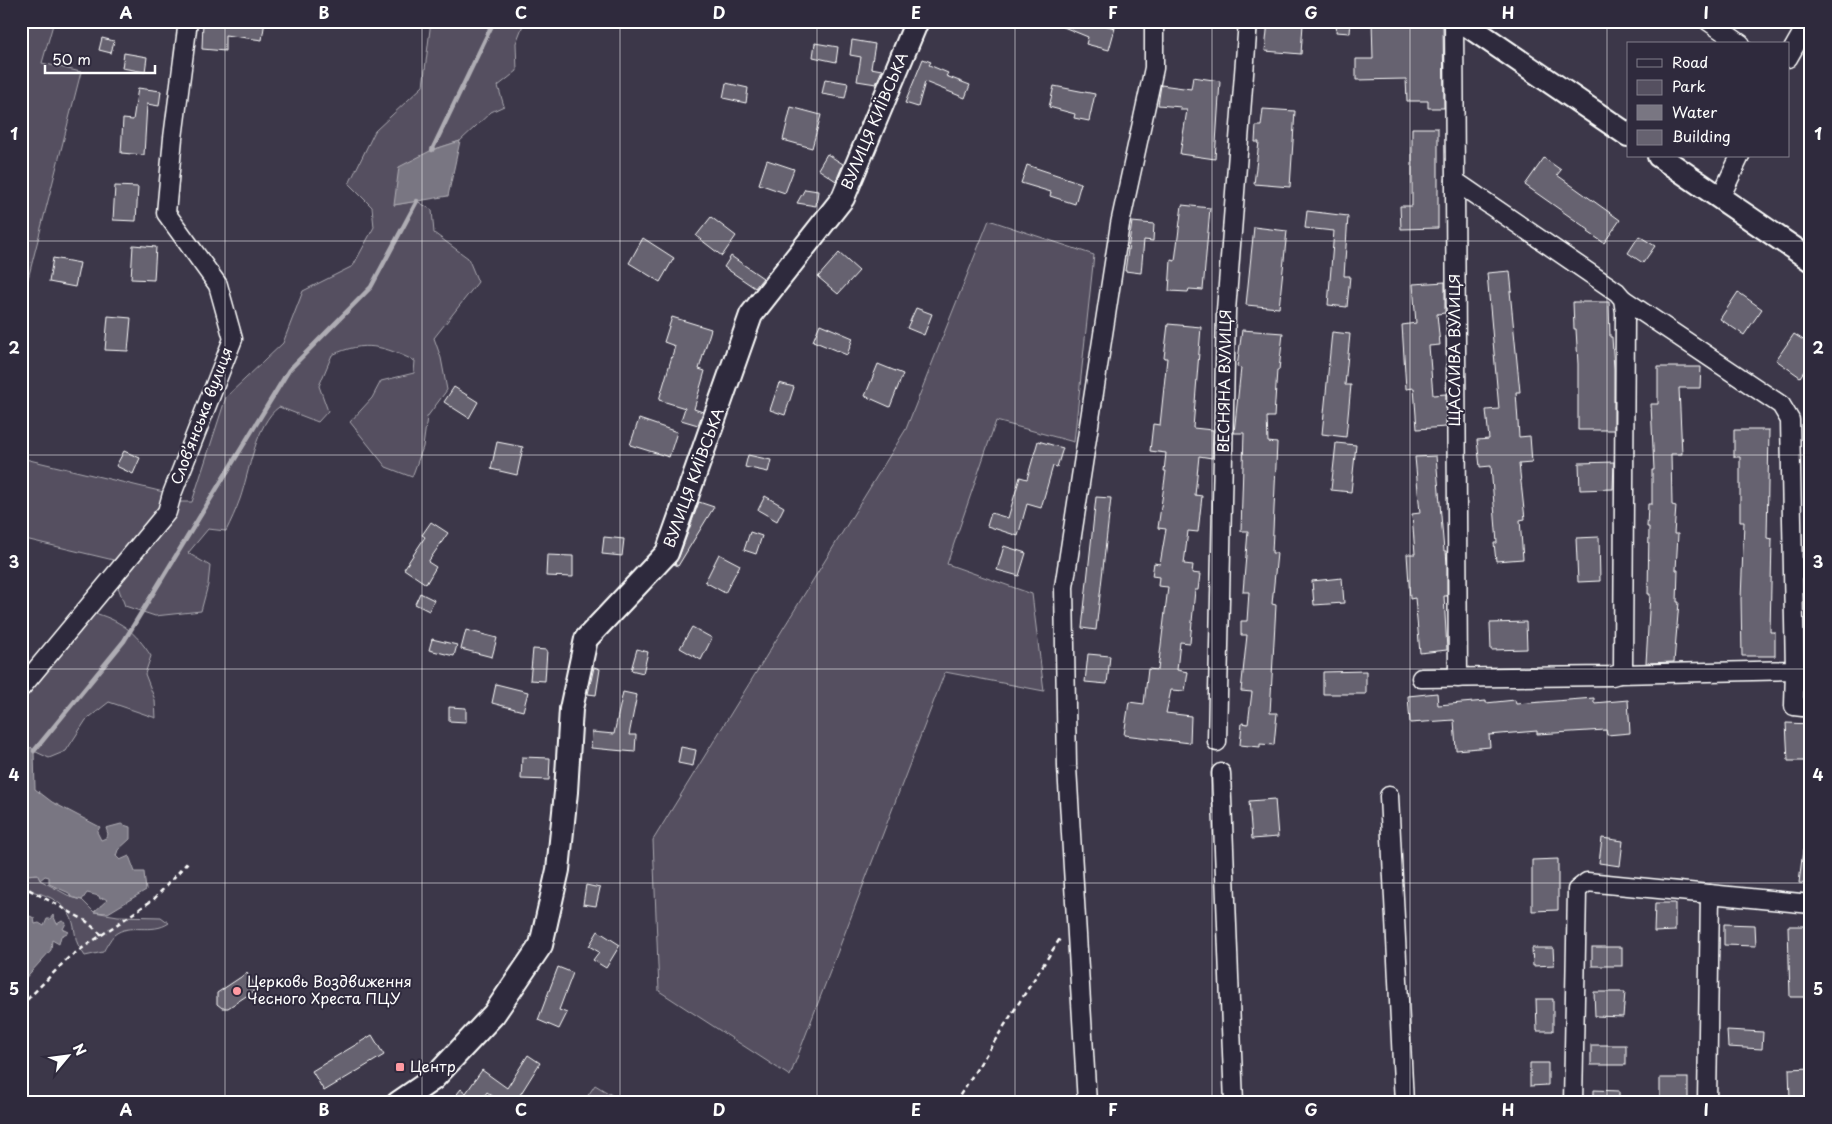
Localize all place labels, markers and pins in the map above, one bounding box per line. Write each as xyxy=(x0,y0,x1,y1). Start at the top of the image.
place label: Церковь Воздвиження Чесного Хреста ПЦУ xyxy=(247,969,412,1009)
marker: Церковь Воздвиження Чесного Хреста ПЦУ xyxy=(231,985,243,997)
place label: Центр xyxy=(410,1054,456,1077)
marker: Центр xyxy=(394,1061,406,1073)

